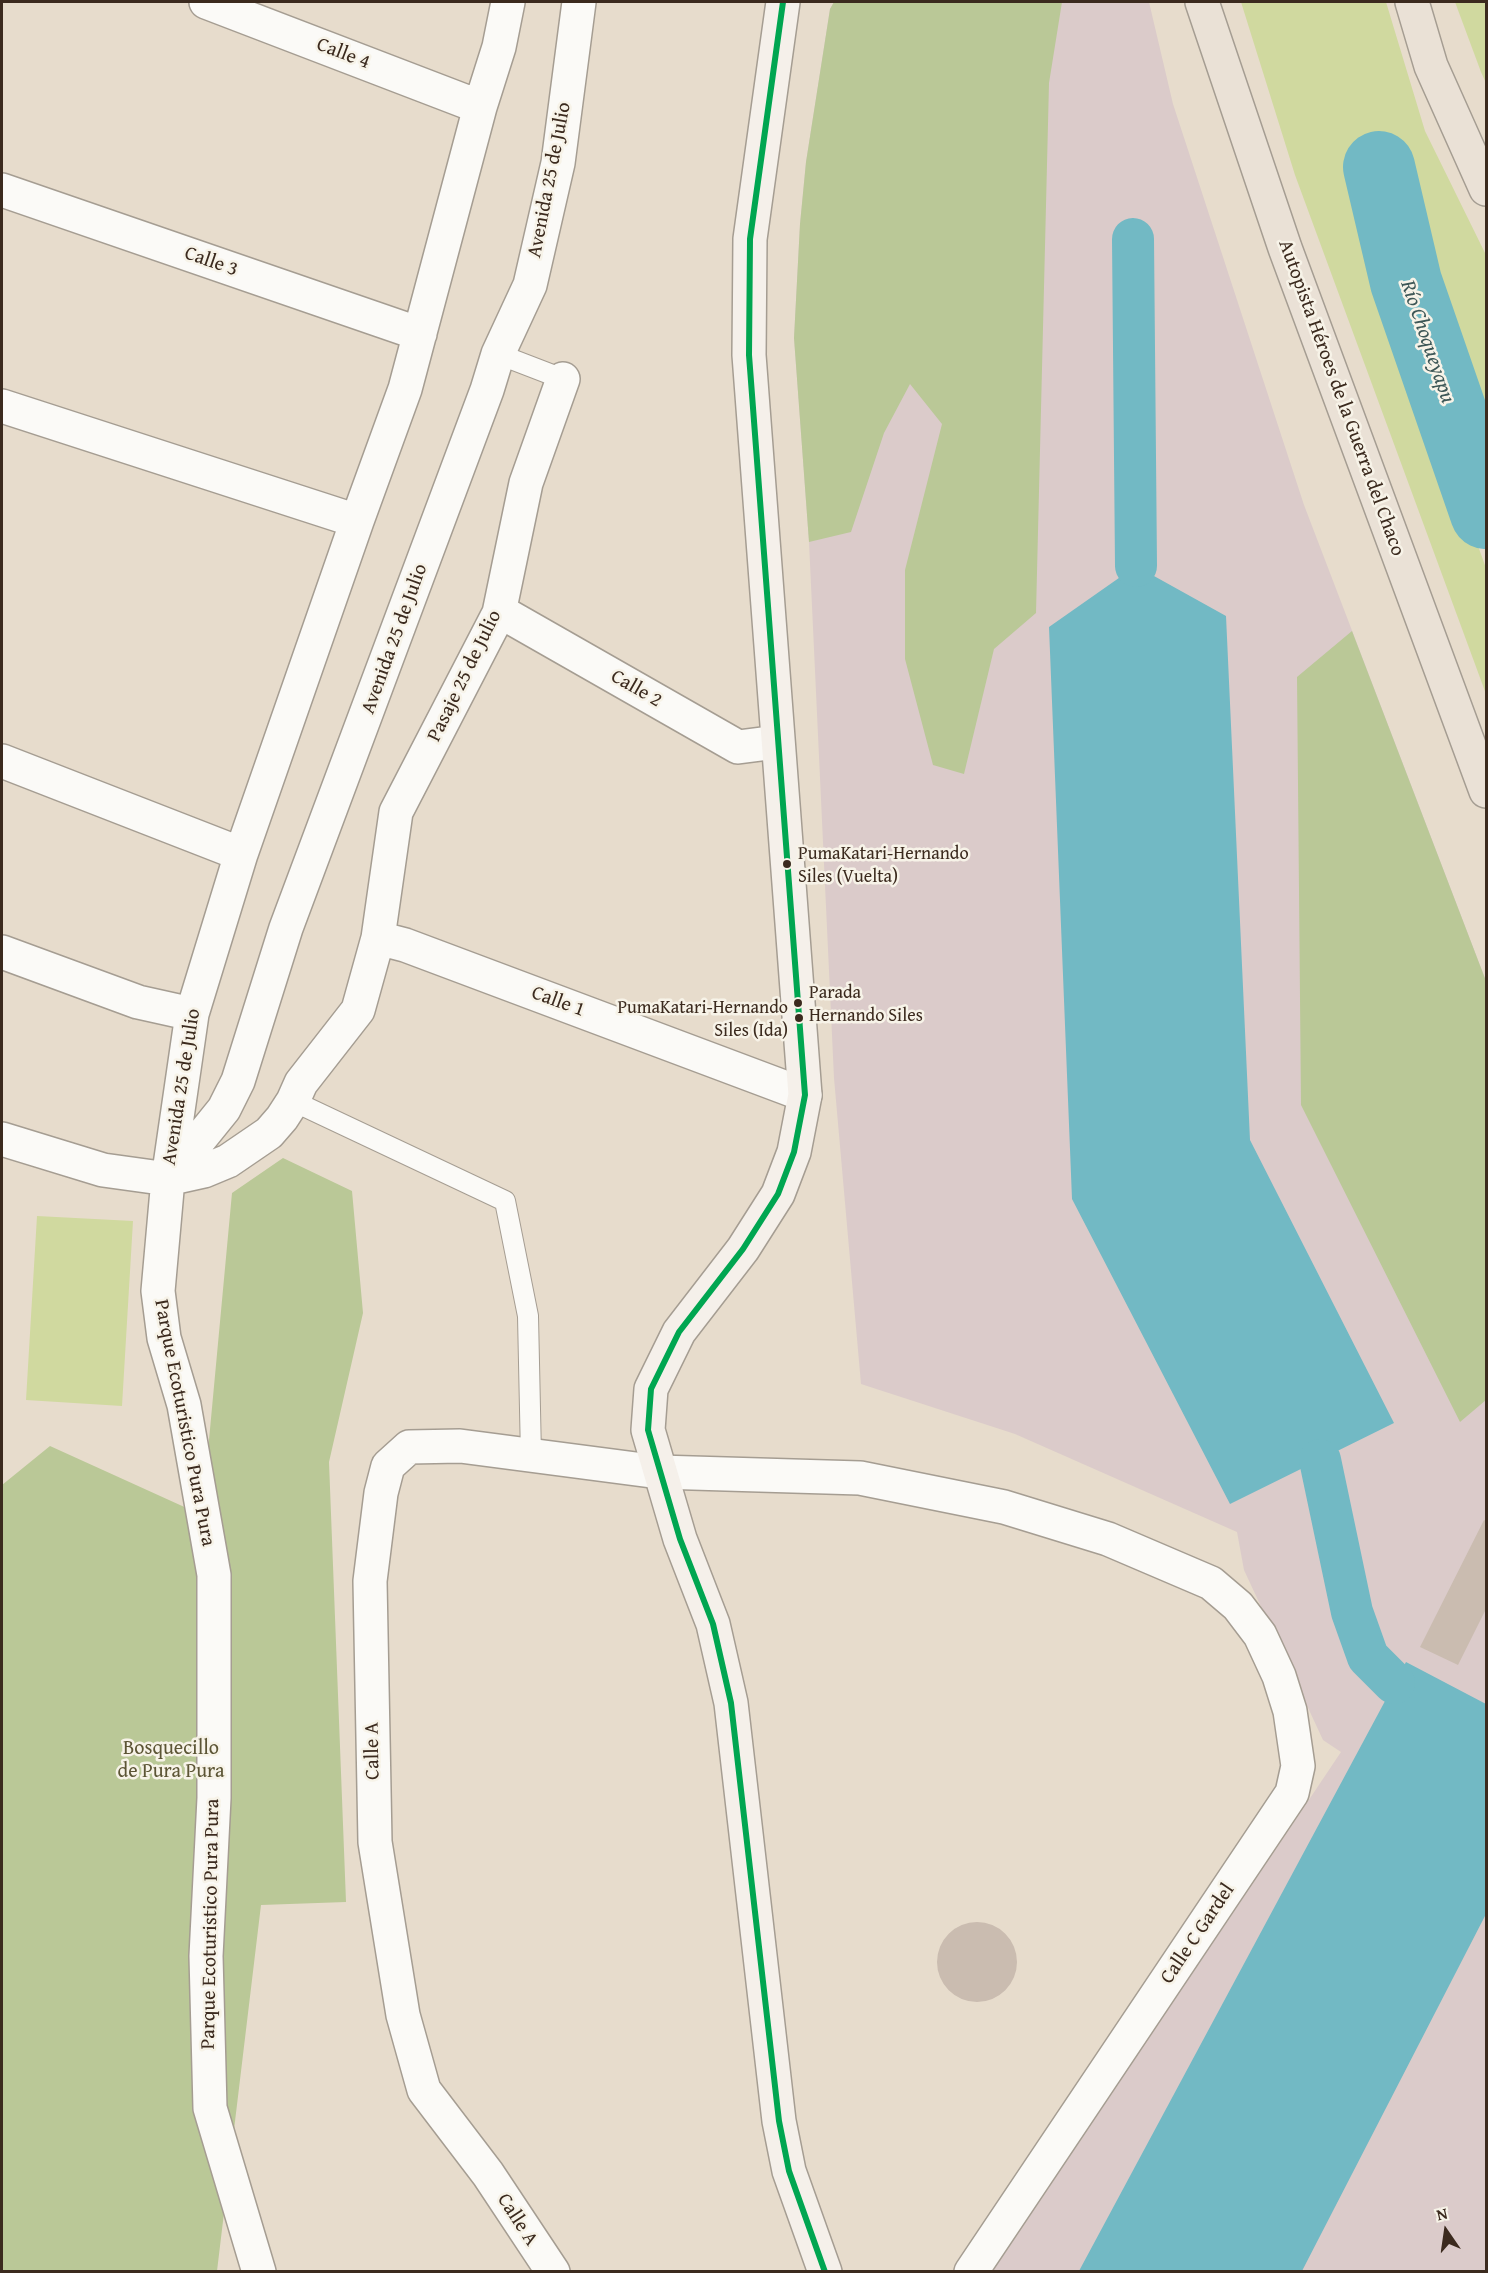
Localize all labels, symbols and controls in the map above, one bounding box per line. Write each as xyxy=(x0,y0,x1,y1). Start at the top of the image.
street label: Calle 4 xyxy=(313,33,373,75)
street label: Avenida 25 de Julio xyxy=(523,100,577,260)
street label: Autopista Héroes de la Guerra del Chaco xyxy=(1272,237,1410,559)
street label: Calle 3 xyxy=(181,242,241,282)
water label: Río Choqueyapu xyxy=(1394,277,1460,407)
street label: Avenida 25 de Julio xyxy=(357,561,433,717)
street label: Pasaje 25 de Julio xyxy=(423,606,507,746)
street label: Calle 2 xyxy=(606,665,666,713)
place label: PumaKatari-Hernando Siles (Vuelta) xyxy=(798,843,969,886)
marker: PumaKatari-Hernando Siles (Vuelta) xyxy=(781,858,793,870)
street label: Calle 1 xyxy=(528,981,588,1023)
place label: Parada Hernando Siles xyxy=(809,982,923,1024)
place label: PumaKatari-Hernando Siles (Ida) xyxy=(617,997,788,1040)
marker: Parada Hernando Siles xyxy=(792,997,804,1009)
street label: Avenida 25 de Julio xyxy=(158,1007,206,1167)
marker: PumaKatari-Hernando Siles (Ida) xyxy=(793,1012,805,1024)
street label: Parque Ecoturistico Pura Pura xyxy=(148,1298,220,1548)
street label: Calle A xyxy=(361,1722,385,1780)
park label: Bosquecillo de Pura Pura xyxy=(117,1737,225,1784)
street label: Parque Ecoturistico Pura Pura xyxy=(197,1798,225,2050)
street label: Calle C Gardel xyxy=(1156,1879,1240,1989)
street label: Calle A xyxy=(491,2189,543,2251)
north arrow xyxy=(1416,2201,1476,2261)
text: N xyxy=(1434,2201,1450,2226)

